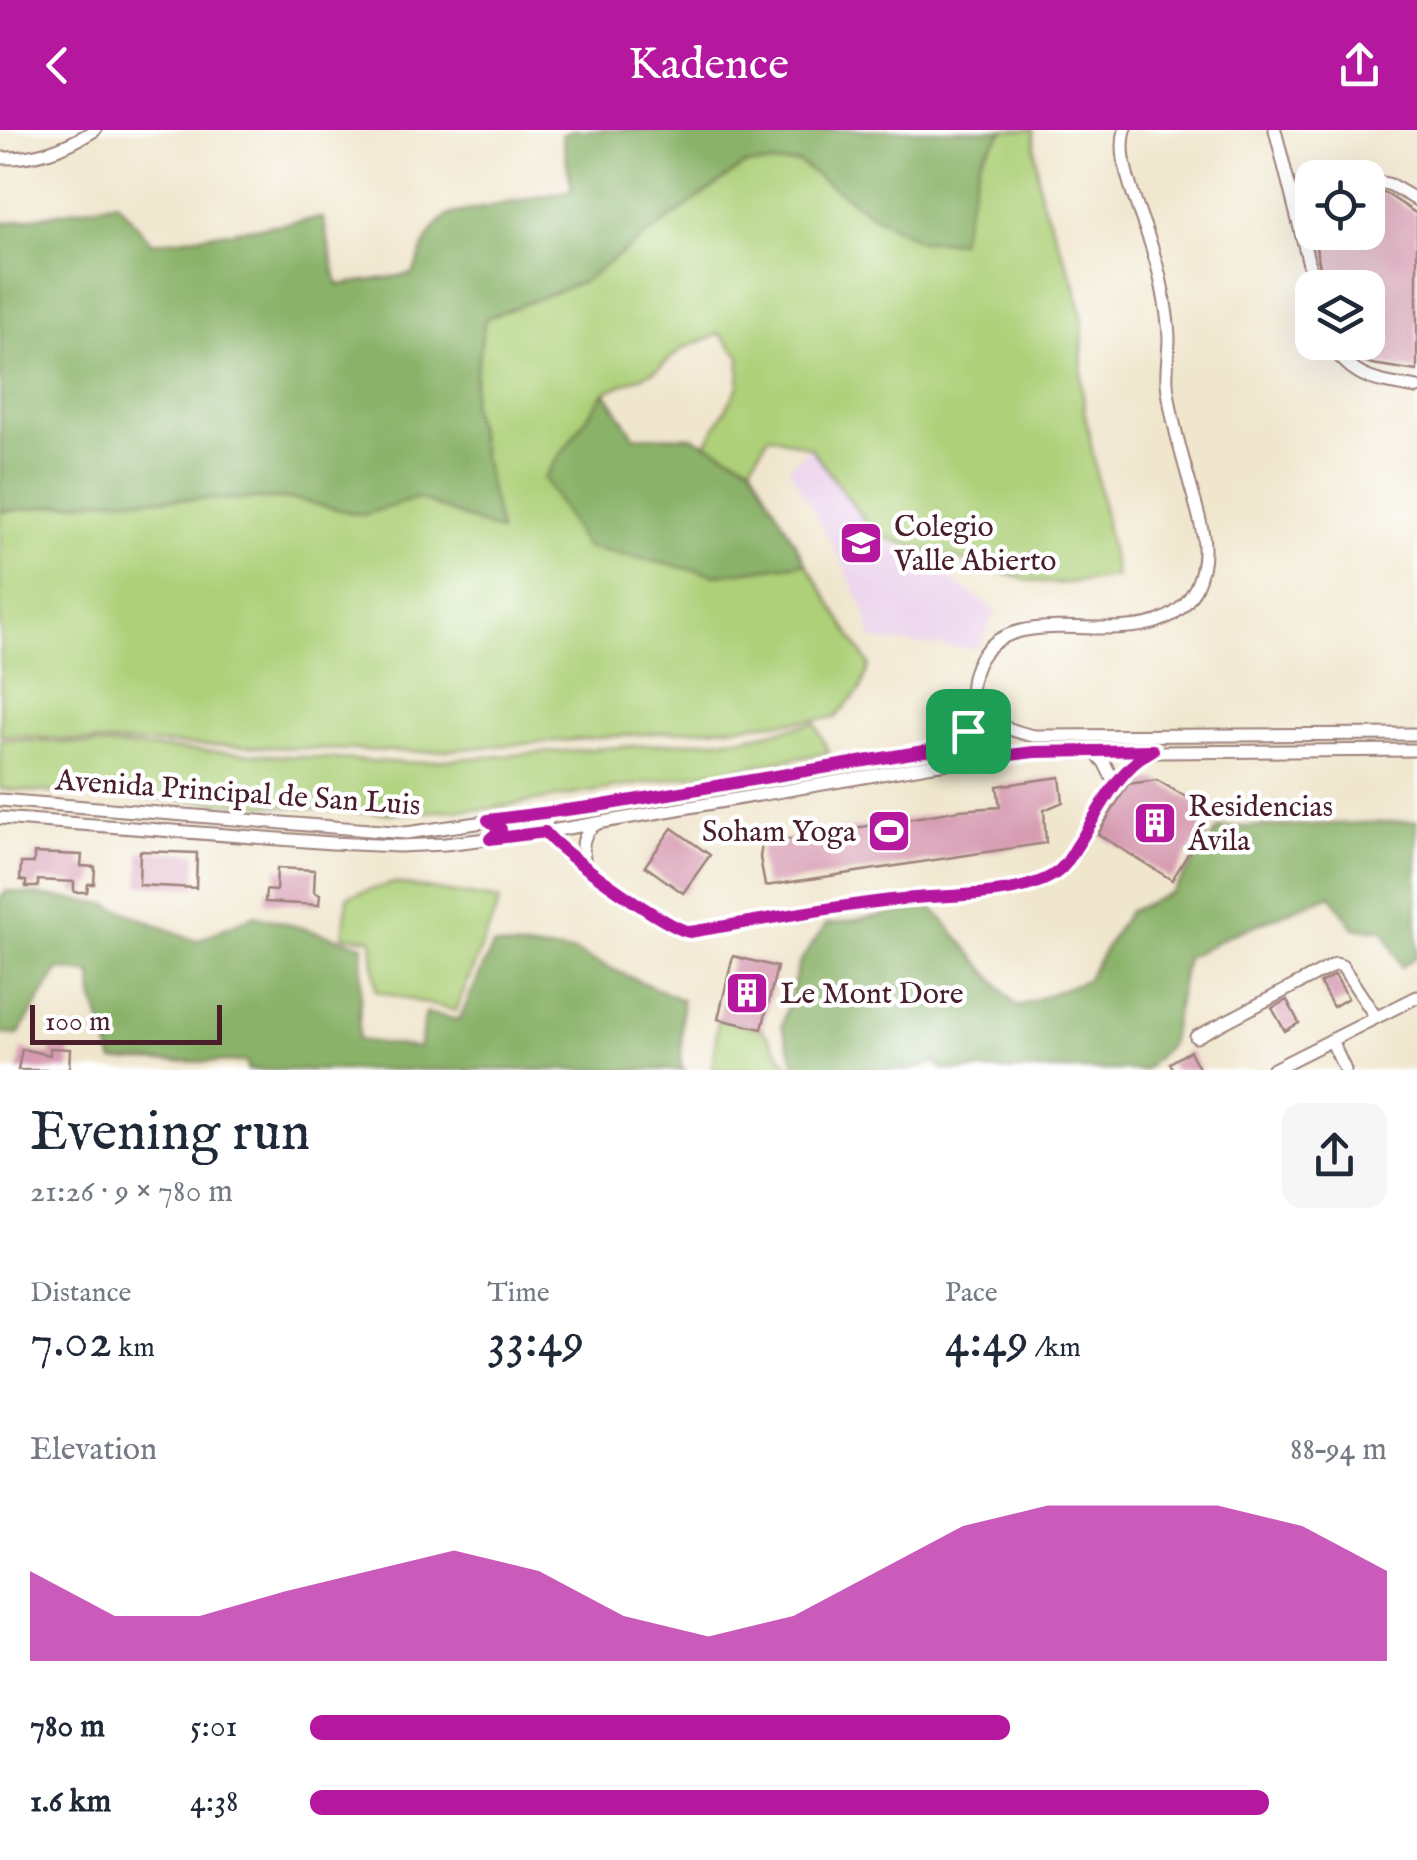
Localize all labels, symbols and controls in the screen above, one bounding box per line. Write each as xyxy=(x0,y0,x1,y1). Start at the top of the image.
text: Kadence xyxy=(628,37,789,94)
icon: back xyxy=(30,38,85,93)
icon: share xyxy=(1332,38,1387,93)
map controls xyxy=(1295,160,1385,360)
button: locate xyxy=(1295,160,1385,250)
button: layers xyxy=(1295,270,1385,360)
place label: Colegio Valle Abierto xyxy=(893,509,1057,581)
school or university icon: Colegio Valle Abierto xyxy=(838,520,884,566)
pin xyxy=(926,689,1011,774)
icon: arrive xyxy=(941,704,996,759)
street label: Avenida Principal de San Luis xyxy=(53,762,422,826)
place label: Residencias Ávila xyxy=(1187,789,1333,861)
building icon: Residencias Ávila xyxy=(1132,800,1178,846)
sports icon: Soham Yoga xyxy=(866,808,912,854)
place label: Soham Yoga xyxy=(702,814,856,852)
building icon: Le Mont Dore xyxy=(724,970,770,1016)
place label: Le Mont Dore xyxy=(780,976,964,1014)
scale bar xyxy=(30,1000,222,1044)
text: 100 m xyxy=(45,1005,111,1040)
text: Evening run xyxy=(30,1099,310,1169)
button: share xyxy=(1282,1103,1387,1208)
text: 21:26 · 9 × 780 m xyxy=(30,1172,233,1213)
text: Distance xyxy=(30,1276,131,1311)
text: Time xyxy=(487,1276,550,1311)
text: Pace xyxy=(945,1276,998,1311)
text: 7.02 xyxy=(30,1311,112,1374)
text: 33:49 xyxy=(487,1311,584,1374)
text: 4:49 xyxy=(945,1311,1029,1374)
text: km xyxy=(112,1331,155,1366)
text: /km xyxy=(1029,1331,1081,1366)
text: Elevation xyxy=(30,1430,157,1471)
text: 88–94 m xyxy=(1290,1430,1387,1471)
text: 780 m xyxy=(30,1707,105,1748)
text: 5:01 xyxy=(190,1707,237,1748)
text: 1.6 km xyxy=(30,1782,111,1823)
text: 4:38 xyxy=(190,1782,239,1823)

